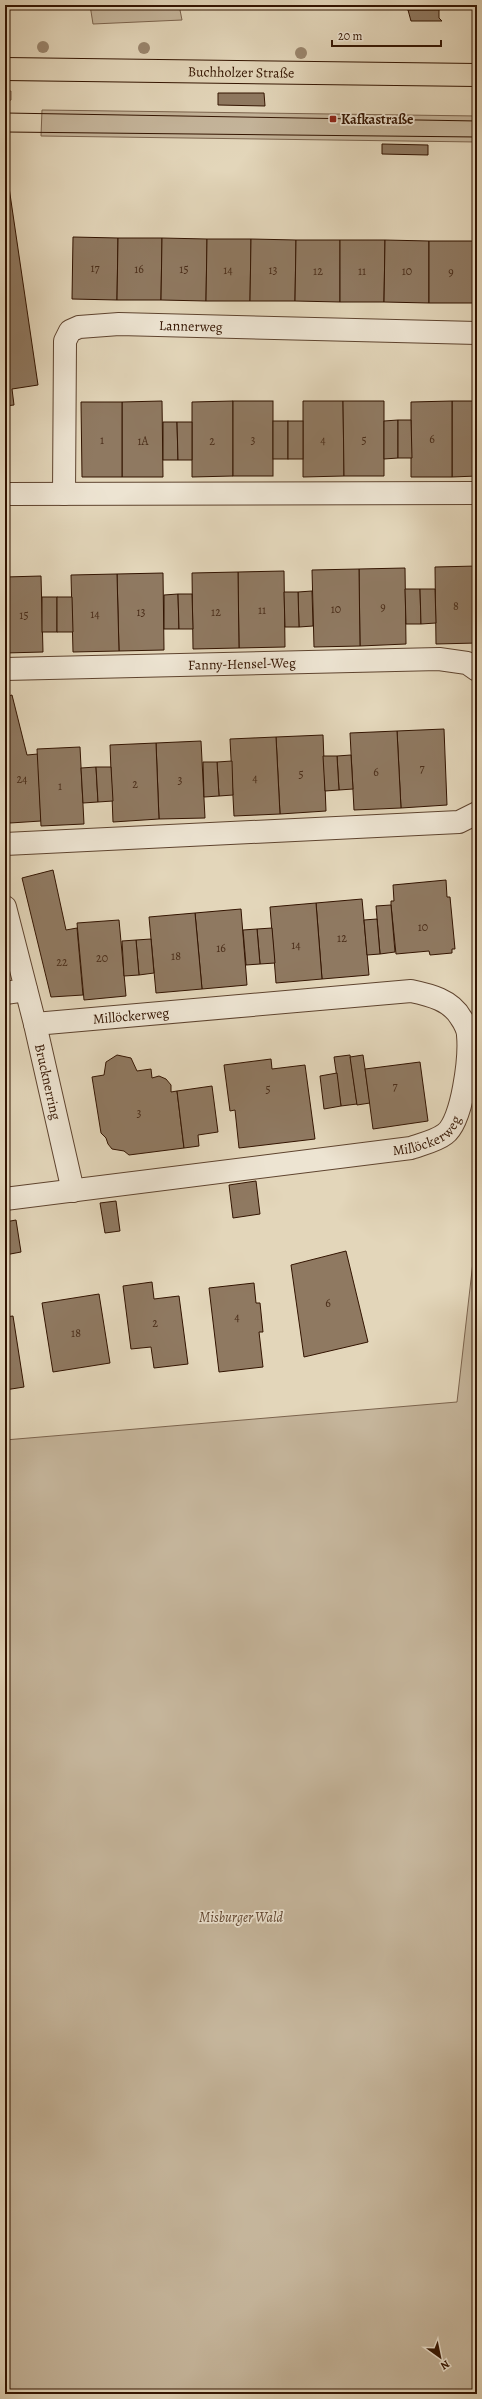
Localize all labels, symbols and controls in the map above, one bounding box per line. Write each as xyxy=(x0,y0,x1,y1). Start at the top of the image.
scale bar xyxy=(332,22,441,48)
text: 20 m xyxy=(338,28,362,44)
street label: Buchholzer Straße xyxy=(188,62,294,82)
place label: Kafkastraße xyxy=(341,110,414,129)
marker: Kafkastraße xyxy=(328,114,338,124)
house number: 17 xyxy=(90,260,101,276)
house number: 16 xyxy=(134,261,144,277)
house number: 15 xyxy=(179,261,189,277)
house number: 14 xyxy=(223,262,233,278)
house number: 13 xyxy=(268,262,278,278)
house number: 12 xyxy=(313,263,323,279)
house number: 11 xyxy=(358,263,366,279)
house number: 10 xyxy=(402,263,412,279)
house number: 9 xyxy=(448,264,454,280)
street label: Lannerweg xyxy=(159,316,223,336)
house number: 6 xyxy=(429,431,435,447)
house number: 1 xyxy=(100,432,104,448)
house number: 3 xyxy=(251,432,256,448)
house number: 4 xyxy=(320,432,326,448)
house number: 5 xyxy=(361,432,367,448)
house number: 1A xyxy=(137,433,150,449)
house number: 2 xyxy=(209,433,215,449)
house number: 8 xyxy=(453,598,459,614)
house number: 9 xyxy=(380,599,386,615)
house number: 10 xyxy=(331,601,341,617)
house number: 11 xyxy=(258,602,266,618)
house number: 13 xyxy=(136,604,146,620)
house number: 12 xyxy=(211,604,221,620)
house number: 14 xyxy=(90,606,100,622)
house number: 15 xyxy=(19,607,29,623)
street label: Fanny-Hensel-Weg xyxy=(188,653,296,674)
house number: 7 xyxy=(419,760,425,776)
house number: 6 xyxy=(373,764,379,780)
house number: 5 xyxy=(298,766,304,782)
house number: 4 xyxy=(252,770,258,786)
house number: 24 xyxy=(16,771,28,787)
house number: 3 xyxy=(178,772,183,788)
house number: 2 xyxy=(132,776,138,792)
house number: 1 xyxy=(58,778,62,794)
house number: 10 xyxy=(418,919,428,935)
house number: 12 xyxy=(337,930,347,946)
house number: 14 xyxy=(291,937,301,953)
house number: 16 xyxy=(216,940,226,956)
house number: 18 xyxy=(171,948,181,964)
house number: 20 xyxy=(96,950,108,966)
house number: 22 xyxy=(56,954,68,970)
street label: Millöckerweg xyxy=(92,1003,170,1029)
street label: Brucknerring xyxy=(30,1042,66,1122)
house number: 7 xyxy=(392,1078,398,1094)
house number: 5 xyxy=(265,1081,271,1097)
house number: 3 xyxy=(137,1105,142,1121)
street label: Millöckerweg xyxy=(391,1113,465,1160)
house number: 6 xyxy=(325,1295,331,1311)
house number: 4 xyxy=(234,1309,240,1325)
house number: 2 xyxy=(152,1315,158,1331)
house number: 18 xyxy=(71,1325,81,1341)
park label: Misburger Wald xyxy=(199,1908,284,1927)
north arrow xyxy=(420,2337,460,2377)
text: N xyxy=(438,2356,453,2373)

